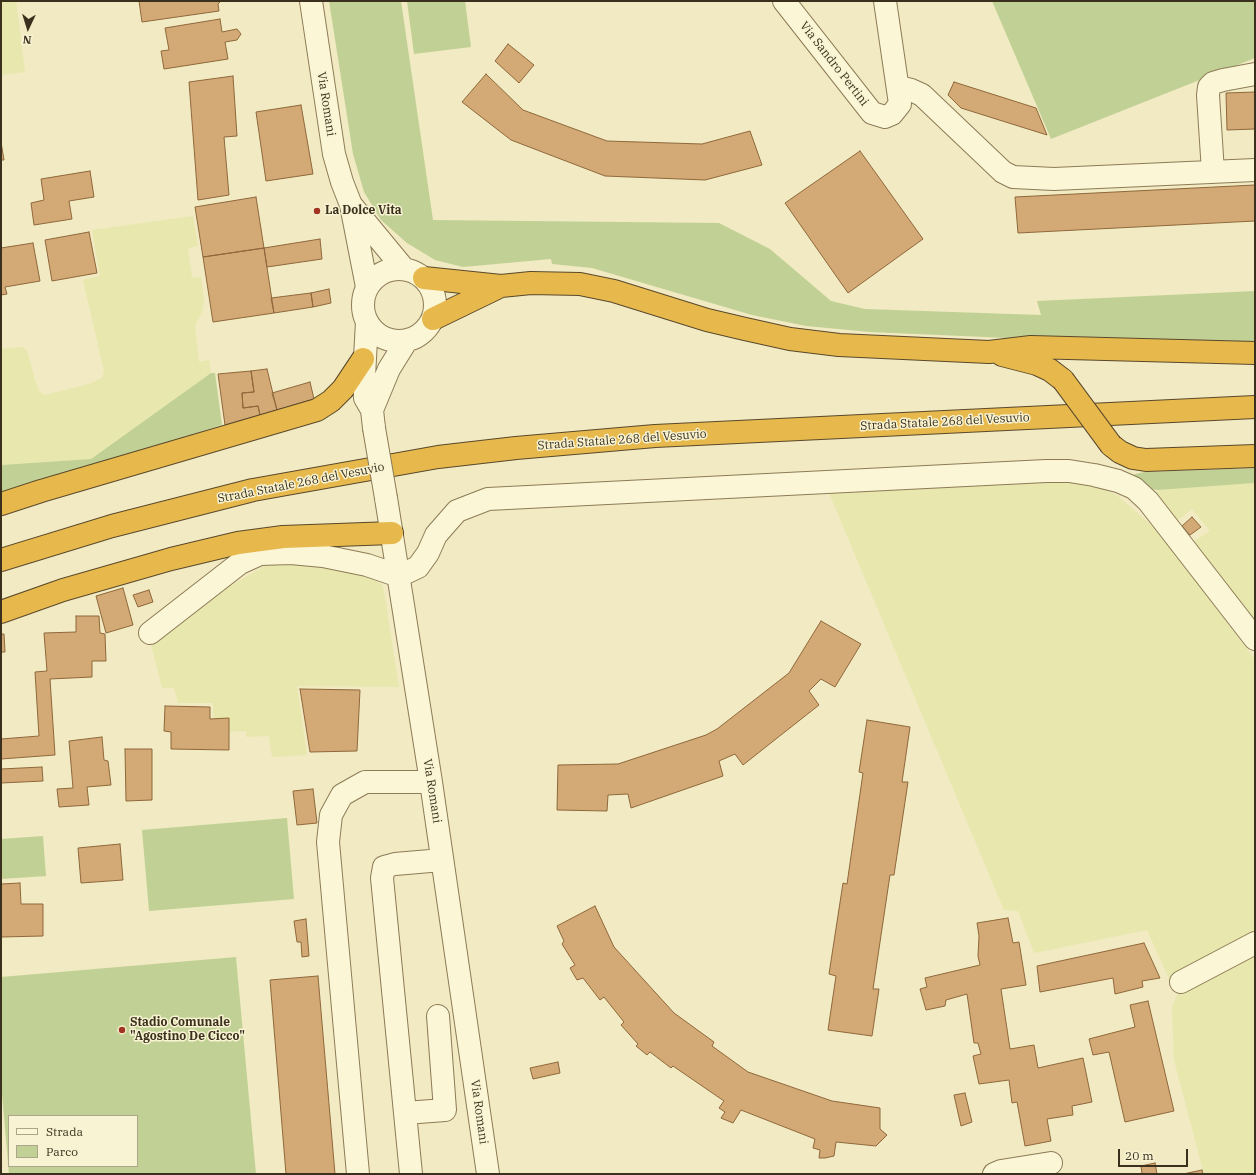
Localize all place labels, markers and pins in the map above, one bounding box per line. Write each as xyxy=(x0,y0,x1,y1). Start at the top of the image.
place label: La Dolce Vita xyxy=(325,204,402,218)
marker: La Dolce Vita xyxy=(312,206,322,216)
place label: Stadio Comunale "Agostino De Cicco" xyxy=(130,1016,245,1044)
marker: Stadio Comunale "Agostino De Cicco" xyxy=(117,1025,127,1035)

